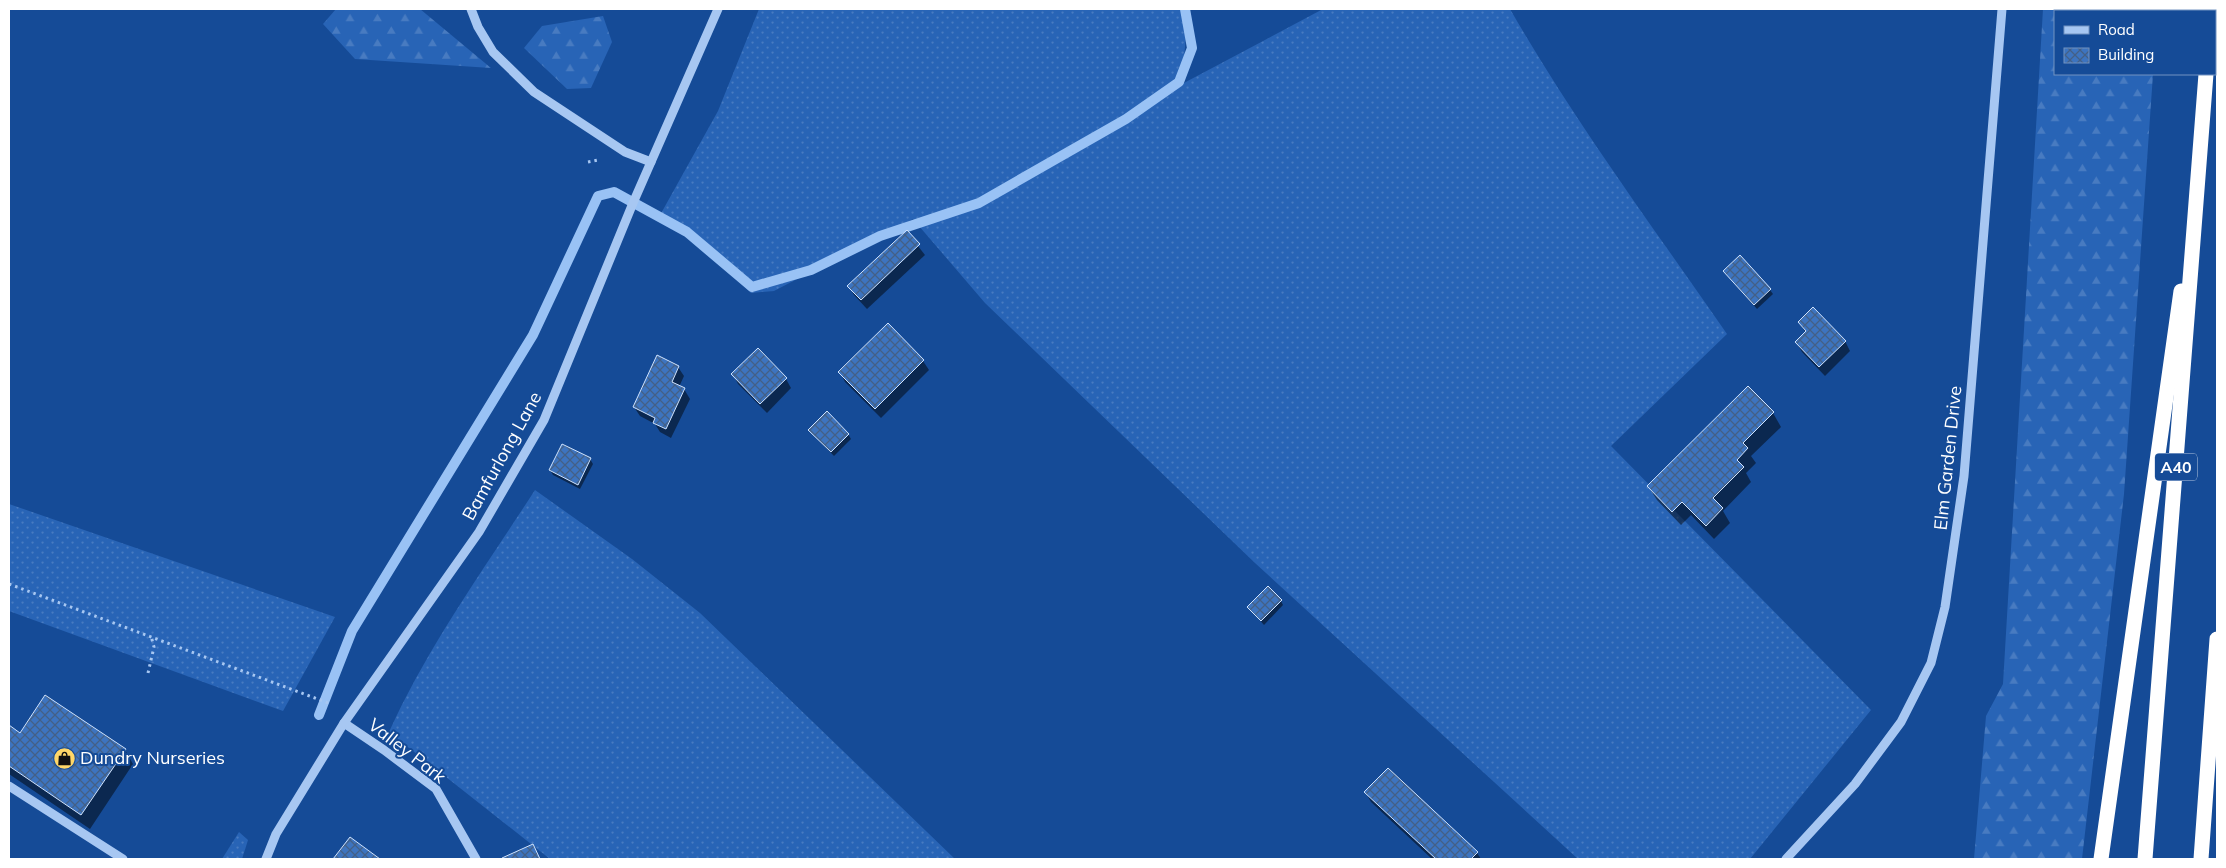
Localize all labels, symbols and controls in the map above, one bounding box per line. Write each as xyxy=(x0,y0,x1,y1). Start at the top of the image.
legend xyxy=(2054,10,2216,75)
text: Road xyxy=(2098,20,2135,39)
text: Building xyxy=(2098,45,2154,64)
street label: Elm Garden Drive xyxy=(1928,385,1967,531)
street label: Bamfurlong Lane xyxy=(457,387,546,524)
road number: A40 xyxy=(2155,454,2197,481)
street label: Valley Park xyxy=(364,713,451,789)
shop icon: Dundry Nurseries xyxy=(52,746,76,770)
place label: Dundry Nurseries xyxy=(80,746,225,769)

